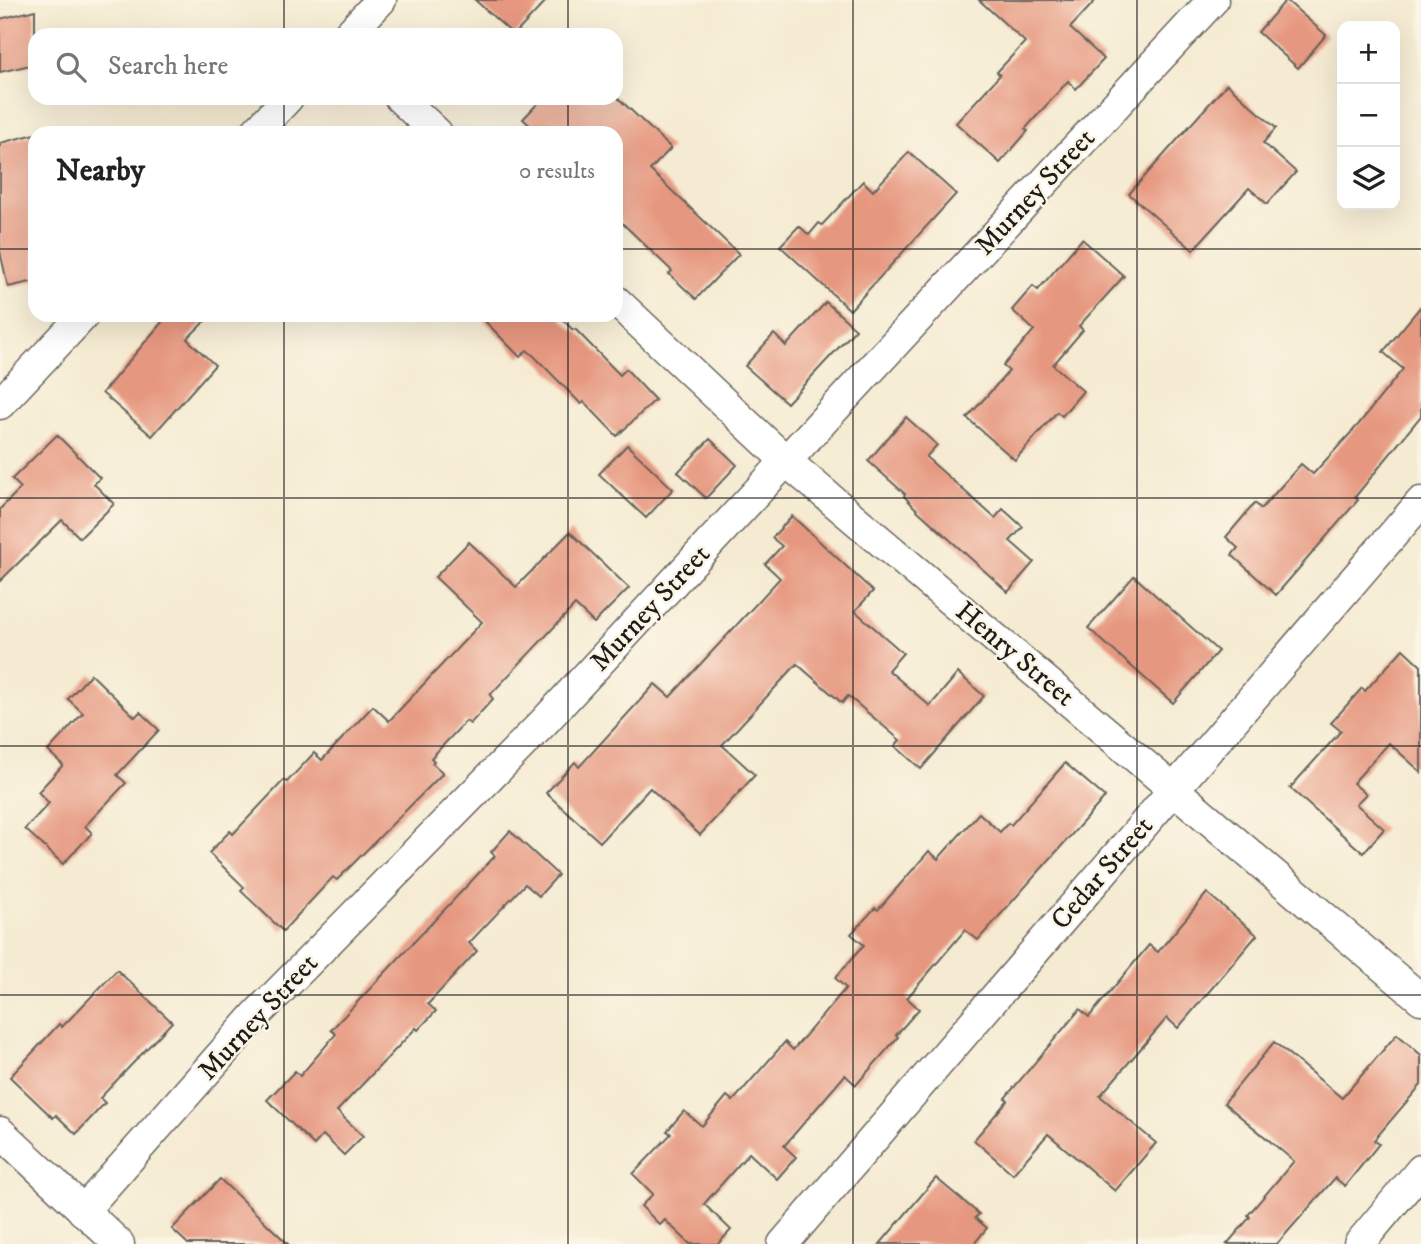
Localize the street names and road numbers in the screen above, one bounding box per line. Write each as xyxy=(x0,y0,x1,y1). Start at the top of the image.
street label: Murney Street xyxy=(967,121,1103,263)
street label: Murney Street xyxy=(582,537,718,679)
street label: Henry Street xyxy=(948,594,1082,714)
street label: Cedar Street xyxy=(1043,809,1161,937)
street label: Murney Street xyxy=(190,946,326,1088)

